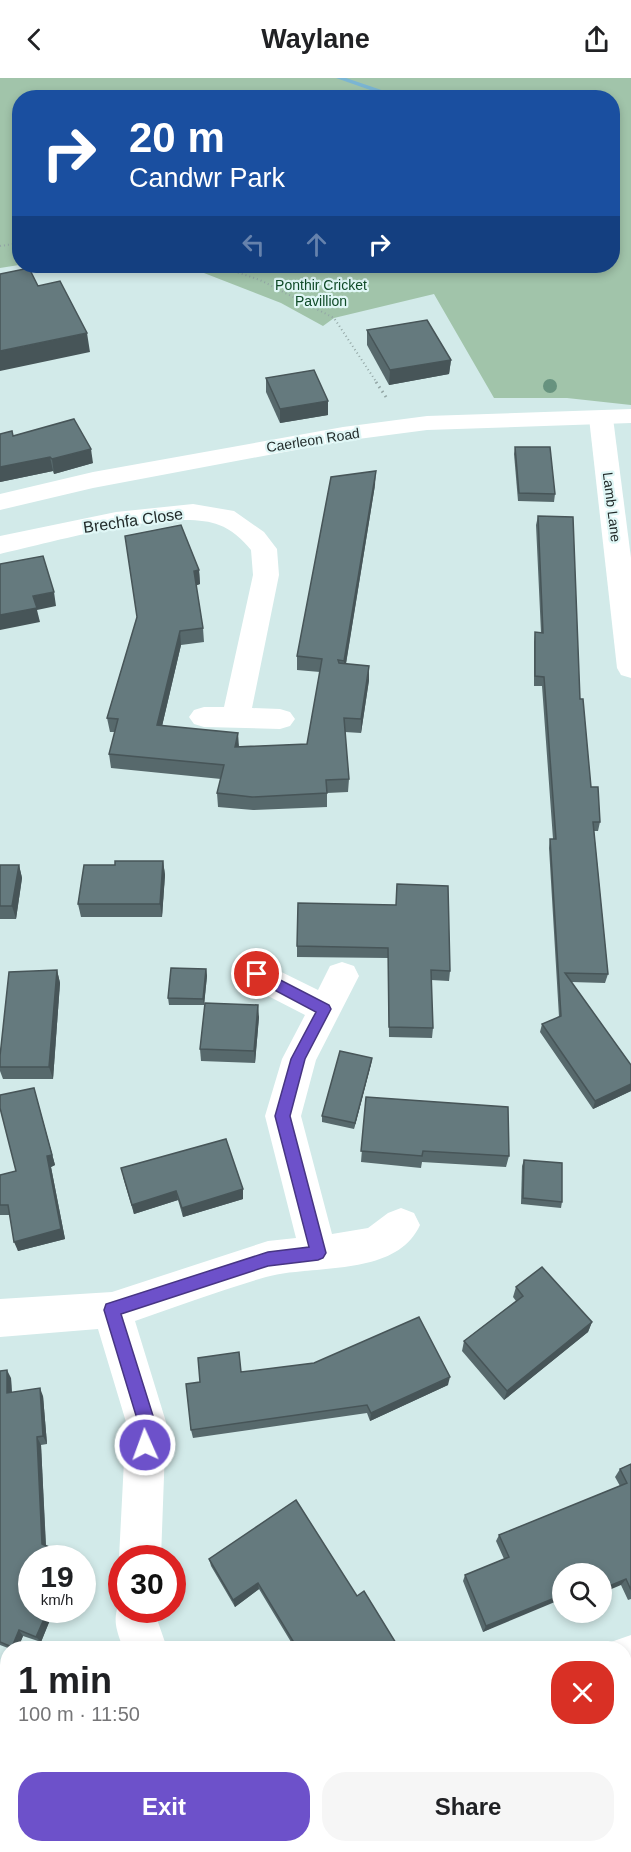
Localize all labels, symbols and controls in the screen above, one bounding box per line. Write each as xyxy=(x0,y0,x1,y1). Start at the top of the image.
icon: back xyxy=(18,23,51,56)
icon: share xyxy=(580,23,613,56)
text: Waylane xyxy=(261,24,370,54)
icon: right xyxy=(30,114,108,192)
text: 20 m xyxy=(129,114,225,161)
text: Candwr Park xyxy=(129,163,285,193)
icon: left xyxy=(237,228,270,261)
icon: ahead xyxy=(300,228,333,261)
icon: right xyxy=(363,228,396,261)
park label: Ponthir Cricket Pavillion xyxy=(275,277,367,309)
street label: Caerleon Road xyxy=(265,425,361,455)
street label: Lamb Lane xyxy=(600,471,624,543)
street label: Brechfa Close xyxy=(82,505,184,536)
pin xyxy=(231,948,282,999)
icon: arrive xyxy=(240,957,273,990)
position arrow xyxy=(113,1413,177,1477)
speed limit sign: 30 xyxy=(108,1545,186,1623)
text: 19 xyxy=(40,1560,74,1593)
map controls xyxy=(552,1563,612,1623)
button: search xyxy=(552,1563,612,1623)
text: km/h xyxy=(41,1591,73,1608)
text: 1 min xyxy=(18,1660,112,1701)
button: close xyxy=(551,1661,614,1724)
text: 100 m · 11:50 xyxy=(18,1703,140,1725)
button: Exit xyxy=(18,1772,310,1841)
button: Share xyxy=(322,1772,614,1841)

